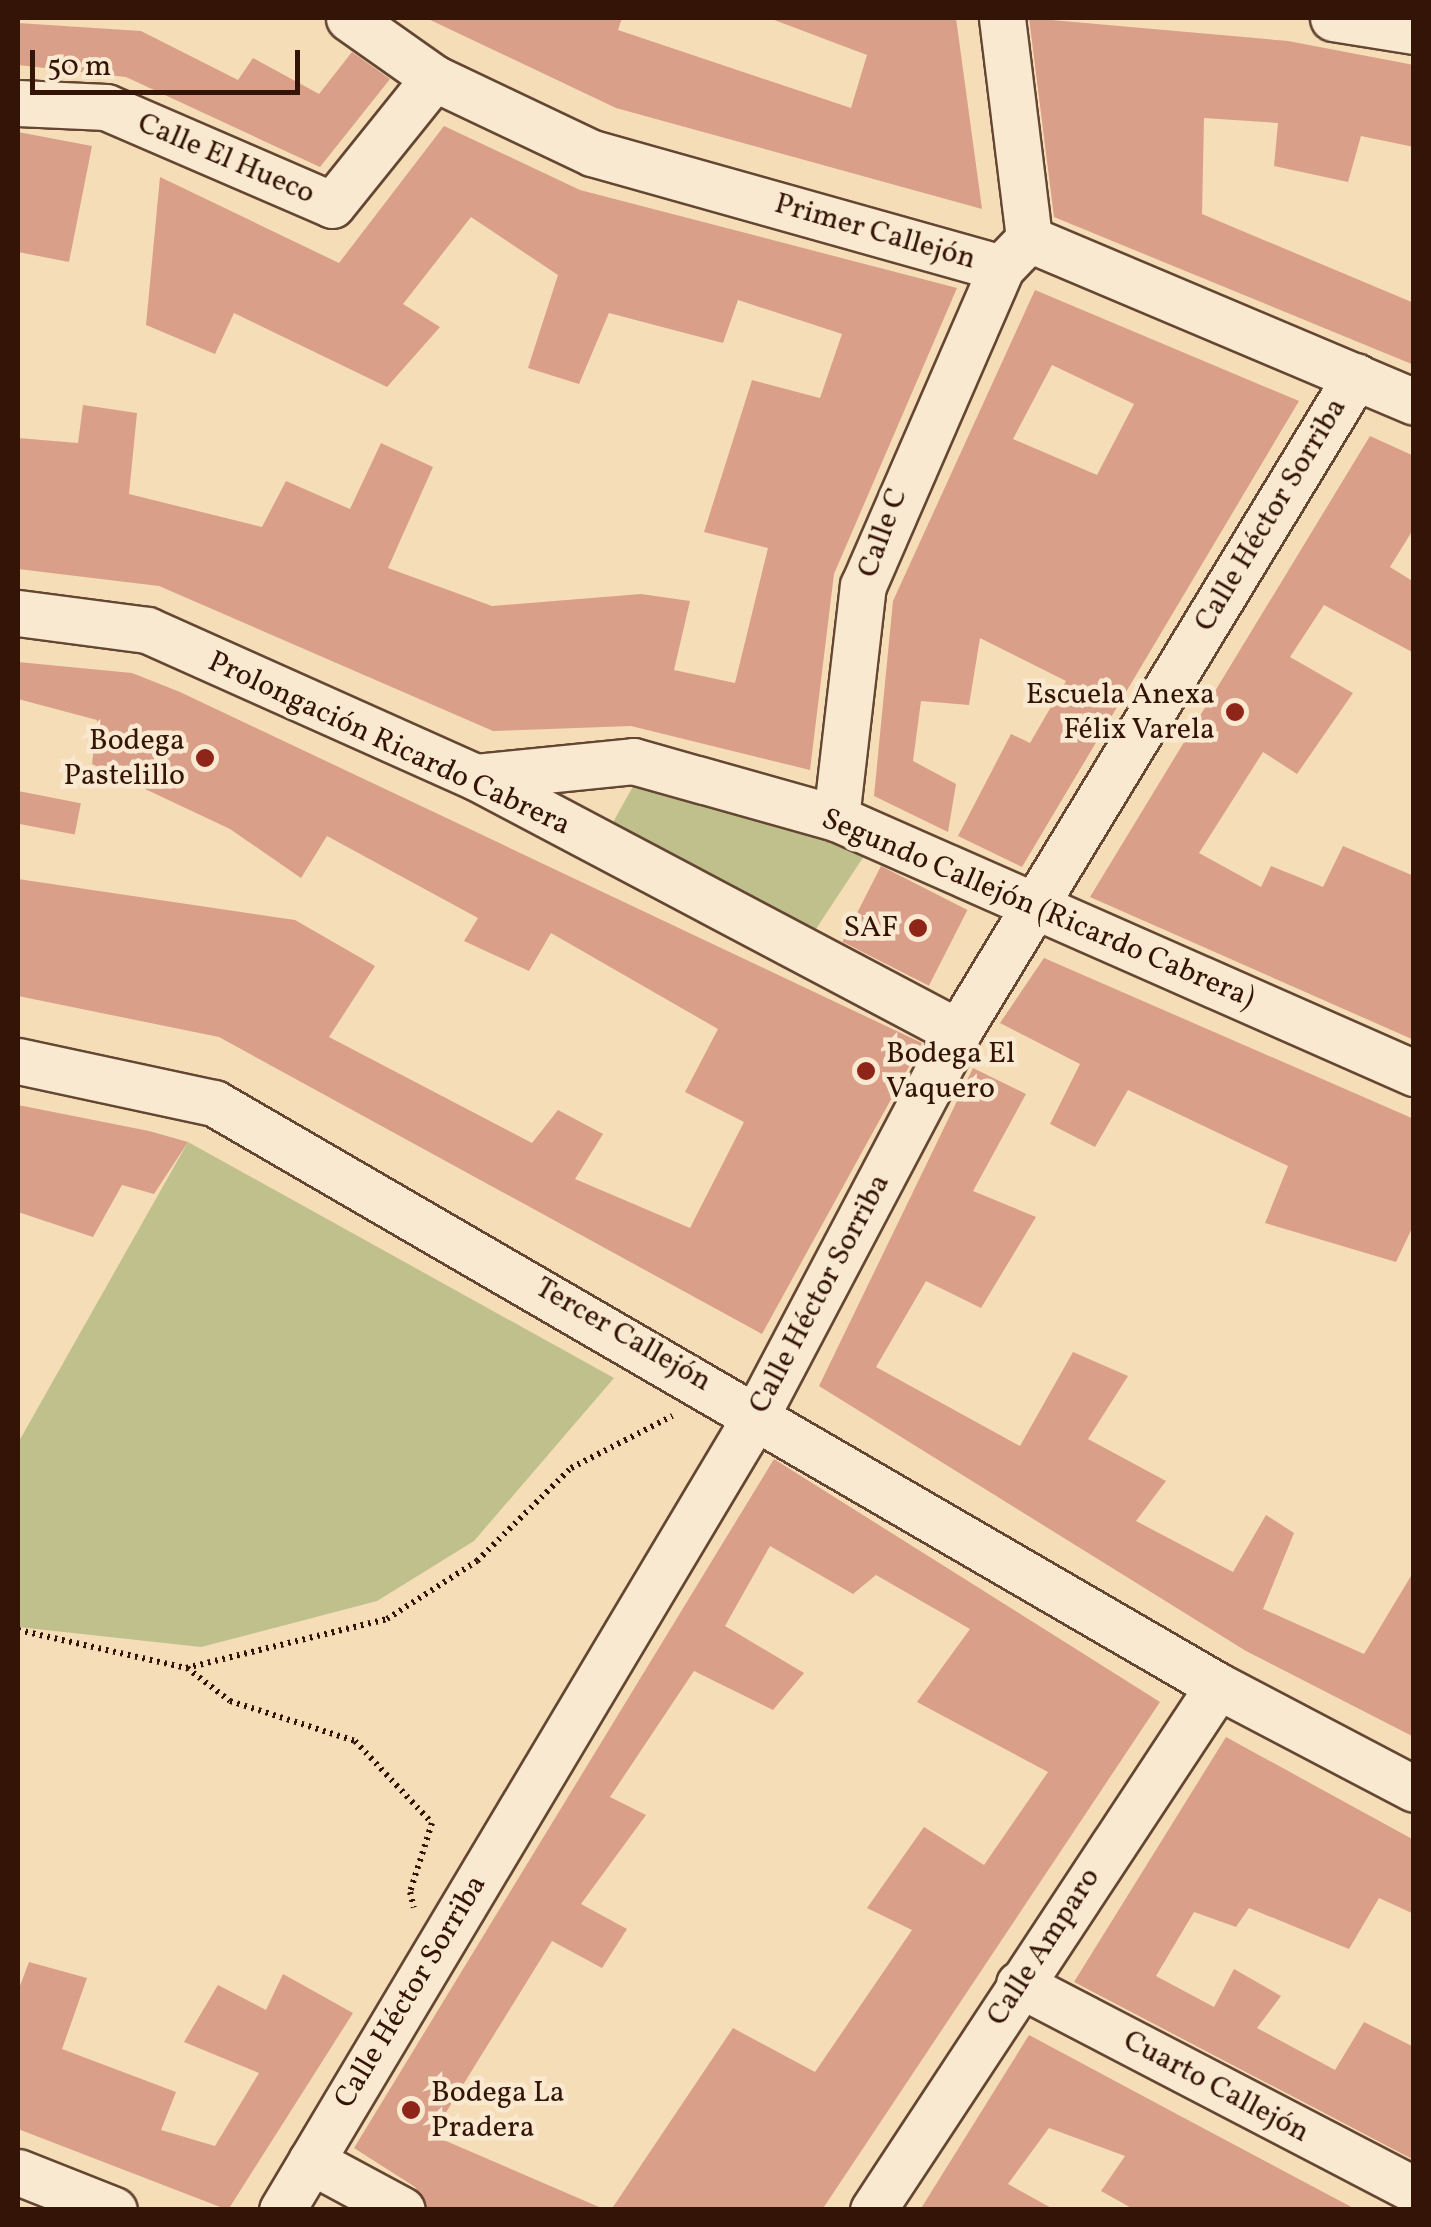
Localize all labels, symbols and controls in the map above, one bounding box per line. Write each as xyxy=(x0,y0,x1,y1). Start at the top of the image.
scale bar xyxy=(35,30,305,92)
text: 50 m xyxy=(47,46,111,88)
street label: Calle El Hueco xyxy=(132,106,320,212)
street label: Primer Callejón xyxy=(770,186,980,278)
street label: Calle Héctor Sorriba xyxy=(1187,392,1355,638)
street label: Calle C xyxy=(850,483,916,583)
street label: Prolongación Ricardo Cabrera xyxy=(202,644,576,844)
place label: Escuela Anexa Félix Varela xyxy=(1026,677,1215,748)
marker: Escuela Anexa Félix Varela xyxy=(1224,701,1246,723)
place label: Bodega Pastelillo xyxy=(63,723,185,794)
marker: Bodega Pastelillo xyxy=(194,747,216,769)
street label: Segundo Callejón (Ricardo Cabrera) xyxy=(816,801,1260,1017)
place label: SAF xyxy=(843,910,898,946)
marker: SAF xyxy=(907,917,929,939)
place label: Bodega El Vaquero xyxy=(886,1036,1015,1106)
marker: Bodega El Vaquero xyxy=(855,1060,877,1082)
street label: Calle Héctor Sorriba xyxy=(742,1168,898,1420)
street label: Tercer Callejón xyxy=(528,1270,718,1400)
street label: Calle Amparo xyxy=(980,1861,1108,2033)
street label: Calle Héctor Sorriba xyxy=(327,1869,495,2115)
street label: Cuarto Callejón xyxy=(1117,2023,1315,2151)
place label: Bodega La Pradera xyxy=(431,2075,565,2146)
marker: Bodega La Pradera xyxy=(400,2099,422,2121)

